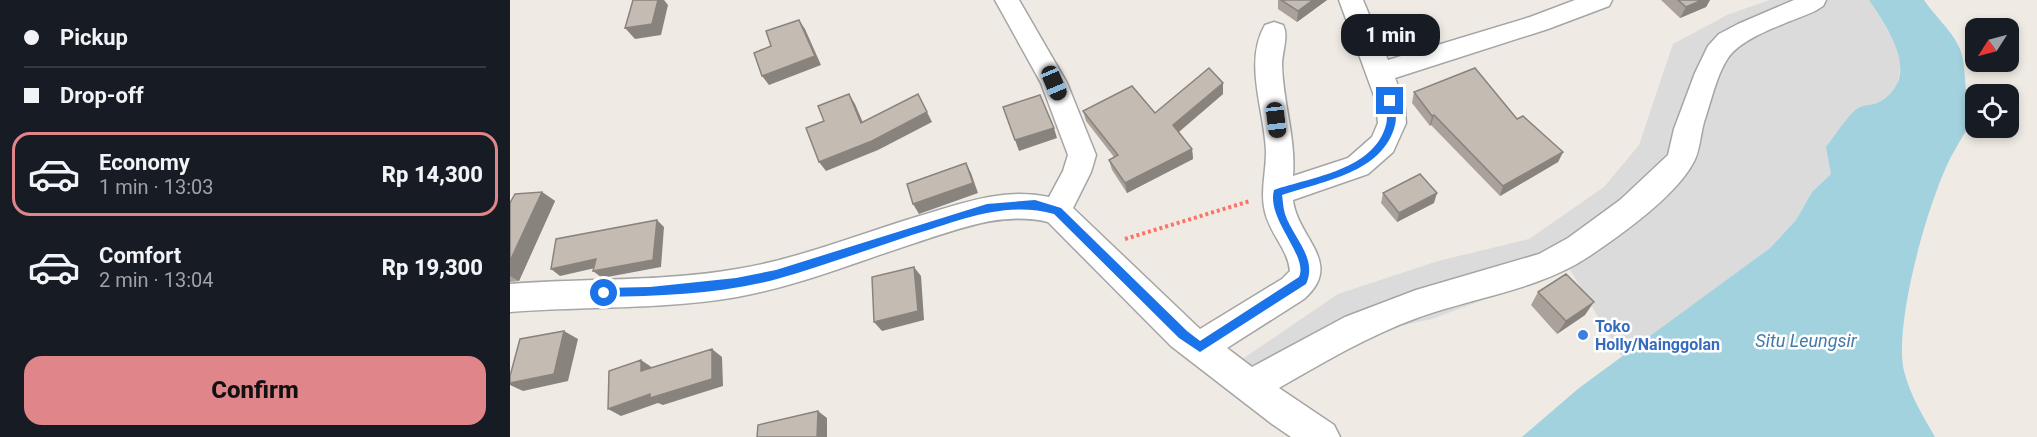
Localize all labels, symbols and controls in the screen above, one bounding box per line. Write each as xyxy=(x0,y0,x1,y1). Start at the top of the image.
callout: 1 min xyxy=(1340,14,1440,56)
north arrow xyxy=(1965,18,2019,72)
map controls xyxy=(1965,18,2019,138)
text: 1 min xyxy=(1365,23,1416,47)
text: Pickup xyxy=(60,25,128,50)
car xyxy=(1039,63,1069,103)
text: Drop-off xyxy=(60,83,144,108)
button: locate xyxy=(1965,84,2019,138)
route end xyxy=(1376,87,1403,114)
car xyxy=(1265,101,1287,139)
icon: car xyxy=(27,147,81,201)
text: Economy xyxy=(99,150,190,175)
text: Rp 14,300 xyxy=(382,162,483,187)
text: 1 min · 13:03 xyxy=(99,175,214,199)
icon: car xyxy=(27,240,81,294)
text: Comfort xyxy=(99,243,181,268)
text: Rp 19,300 xyxy=(382,255,483,280)
text: 2 min · 13:04 xyxy=(99,268,214,292)
route start xyxy=(590,279,617,306)
place label: Toko Holly/Nainggolan xyxy=(1595,317,1720,354)
marker: Toko Holly/Nainggolan xyxy=(1576,328,1590,342)
water label: Situ Leungsir xyxy=(1755,330,1858,351)
button: Confirm xyxy=(24,356,486,425)

